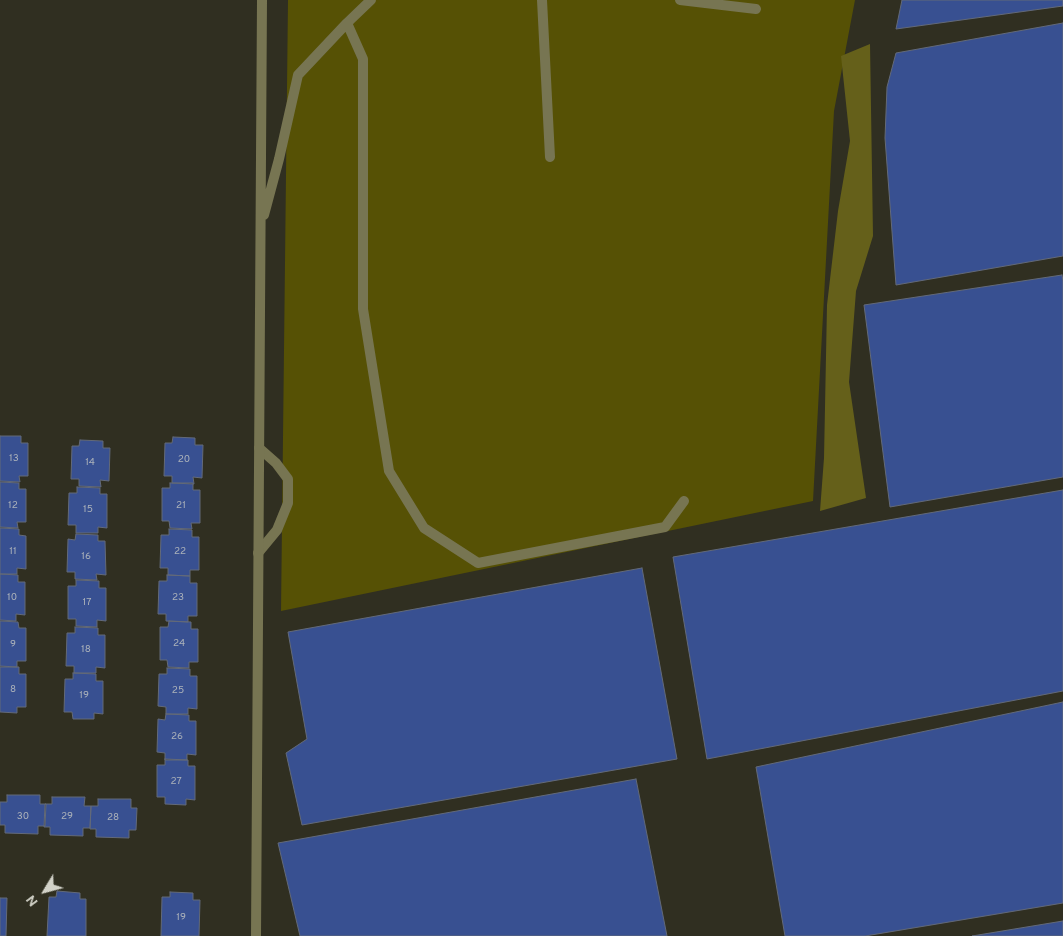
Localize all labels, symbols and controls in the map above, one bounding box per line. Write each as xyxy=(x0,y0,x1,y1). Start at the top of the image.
house number: 13 xyxy=(9,453,19,465)
house number: 20 xyxy=(178,454,190,466)
house number: 14 xyxy=(85,457,95,469)
house number: 12 xyxy=(8,500,18,512)
house number: 21 xyxy=(176,500,186,512)
house number: 15 xyxy=(83,504,93,516)
house number: 11 xyxy=(9,546,17,558)
house number: 22 xyxy=(174,546,186,558)
house number: 16 xyxy=(81,551,91,563)
house number: 10 xyxy=(7,592,17,604)
house number: 23 xyxy=(172,592,184,604)
house number: 17 xyxy=(83,597,91,609)
house number: 24 xyxy=(173,638,185,650)
house number: 9 xyxy=(10,639,16,651)
house number: 18 xyxy=(81,644,91,656)
house number: 8 xyxy=(10,684,16,696)
house number: 25 xyxy=(172,685,184,697)
house number: 19 xyxy=(79,690,89,702)
house number: 26 xyxy=(171,731,183,743)
house number: 27 xyxy=(170,776,182,788)
house number: 30 xyxy=(17,811,29,823)
house number: 29 xyxy=(61,811,73,823)
house number: 28 xyxy=(107,812,119,824)
north arrow xyxy=(20,866,70,916)
text: N xyxy=(23,891,42,909)
house number: 19 xyxy=(176,912,186,924)

